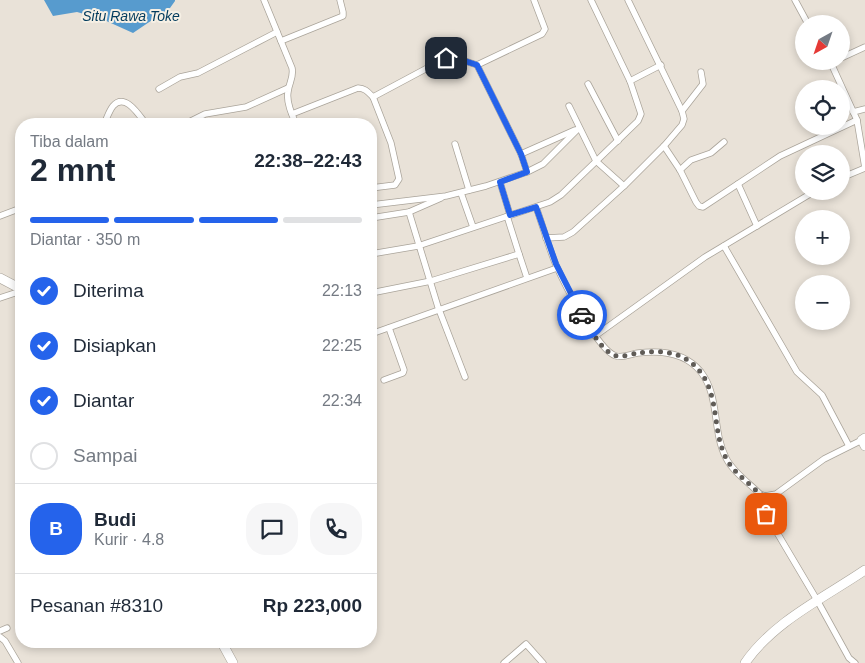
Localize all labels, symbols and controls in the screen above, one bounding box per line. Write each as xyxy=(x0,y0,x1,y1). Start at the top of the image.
water label: Situ Rawa Toke xyxy=(82,8,180,24)
north arrow xyxy=(795,15,850,70)
map controls xyxy=(795,15,850,330)
pin xyxy=(425,37,467,79)
icon: home xyxy=(432,44,460,72)
button: locate xyxy=(795,80,850,135)
text: Tiba dalam xyxy=(30,133,109,150)
button: layers xyxy=(795,145,850,200)
text: 22:38–22:43 xyxy=(254,150,362,171)
text: 2 mnt xyxy=(30,152,115,188)
button: + xyxy=(795,210,850,265)
text: Diantar · 350 m xyxy=(30,231,140,248)
button: − xyxy=(795,275,850,330)
icon: check xyxy=(30,277,58,305)
text: Diterima xyxy=(73,280,144,301)
text: 22:13 xyxy=(322,282,362,299)
courier xyxy=(557,290,607,340)
icon: car xyxy=(568,301,596,329)
icon: check xyxy=(30,332,58,360)
text: Disiapkan xyxy=(73,335,156,356)
text: 22:25 xyxy=(322,337,362,354)
icon: check xyxy=(30,387,58,415)
text: Diantar xyxy=(73,390,134,411)
text: 22:34 xyxy=(322,392,362,409)
text: Sampai xyxy=(73,445,137,466)
pin xyxy=(745,493,787,535)
icon: bag xyxy=(752,500,780,528)
button: chat xyxy=(246,503,298,555)
button: phone xyxy=(310,503,362,555)
text: Budi xyxy=(94,509,136,530)
text: B xyxy=(49,518,63,539)
text: Kurir · 4.8 xyxy=(94,531,164,548)
text: Pesanan #8310 xyxy=(30,595,163,616)
text: Rp 223,000 xyxy=(263,595,362,616)

